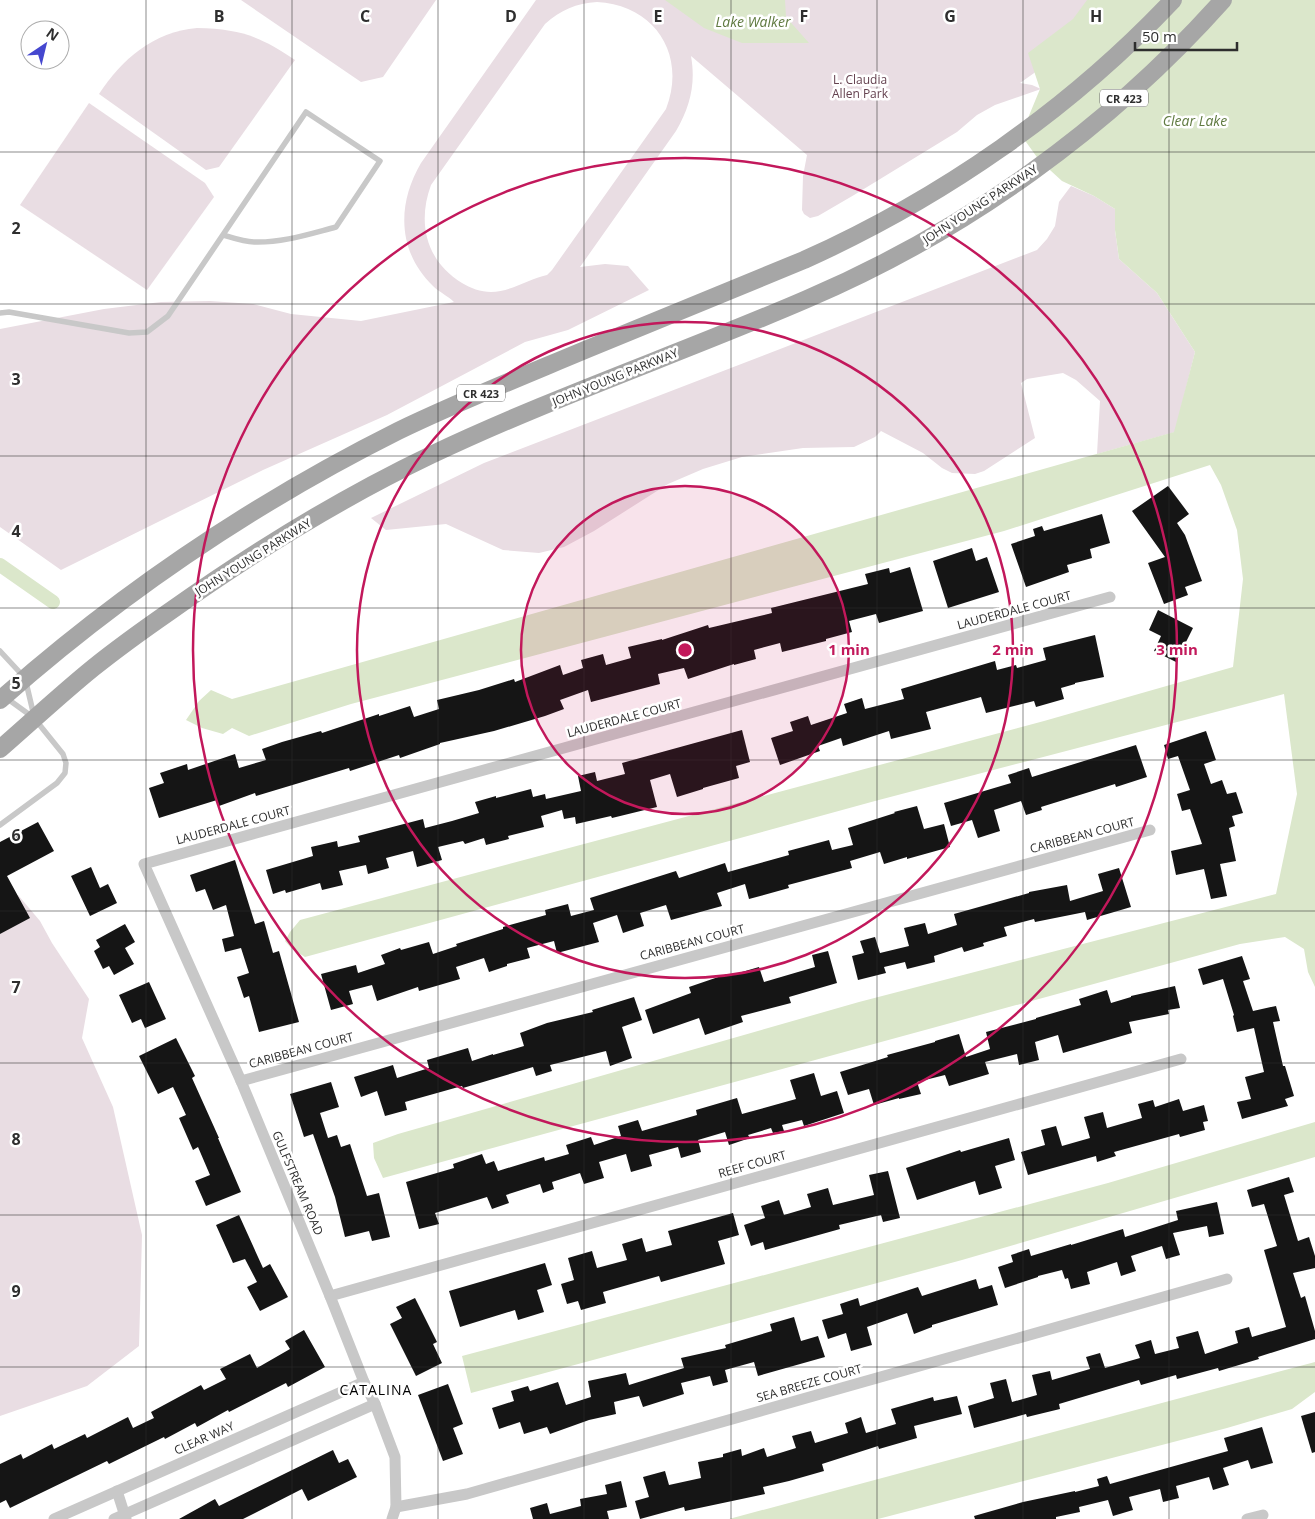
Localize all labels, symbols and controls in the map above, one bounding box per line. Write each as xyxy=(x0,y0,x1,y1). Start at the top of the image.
text: B xyxy=(214,5,224,27)
text: C xyxy=(360,5,370,27)
text: D xyxy=(505,5,517,27)
text: E xyxy=(654,5,663,27)
text: F xyxy=(800,5,808,27)
text: G xyxy=(944,5,956,27)
text: H xyxy=(1090,5,1102,27)
water label: Lake Walker xyxy=(716,12,791,31)
north arrow xyxy=(20,20,70,70)
scale bar xyxy=(1135,20,1238,52)
text: N xyxy=(43,23,63,45)
text: 50 m xyxy=(1142,26,1177,46)
park label: L. Claudia Allen Park xyxy=(832,71,889,102)
road number: CR 423 xyxy=(1100,90,1148,106)
water label: Clear Lake xyxy=(1163,111,1227,130)
street label: JOHN YOUNG PARKWAY xyxy=(918,160,1041,248)
text: 2 xyxy=(11,217,21,239)
street label: JOHN YOUNG PARKWAY xyxy=(549,344,681,410)
text: 3 xyxy=(11,368,21,390)
road number: CR 423 xyxy=(457,384,505,402)
street label: JOHN YOUNG PARKWAY xyxy=(191,514,315,600)
text: 4 xyxy=(11,520,21,542)
street label: LAUDERDALE COURT xyxy=(955,586,1073,633)
text: 1 min xyxy=(828,639,870,659)
text: 2 min xyxy=(992,639,1034,659)
text: 3 min xyxy=(1156,639,1198,659)
centre of rings xyxy=(676,641,694,659)
text: 5 xyxy=(11,672,21,694)
street label: LAUDERDALE COURT xyxy=(565,694,683,741)
street label: LAUDERDALE COURT xyxy=(174,801,292,848)
street label: CARIBBEAN COURT xyxy=(1028,813,1136,857)
text: 6 xyxy=(11,824,21,846)
street label: CARIBBEAN COURT xyxy=(638,920,746,964)
text: 7 xyxy=(11,976,21,998)
street label: CARIBBEAN COURT xyxy=(247,1028,355,1072)
text: 8 xyxy=(11,1128,21,1150)
street label: GULFSTREAM ROAD xyxy=(268,1128,328,1238)
street label: REEF COURT xyxy=(716,1146,788,1182)
text: 9 xyxy=(11,1280,21,1302)
street label: SEA BREEZE COURT xyxy=(754,1360,864,1406)
district label: CATALINA xyxy=(340,1380,412,1399)
street label: CLEAR WAY xyxy=(171,1417,237,1459)

